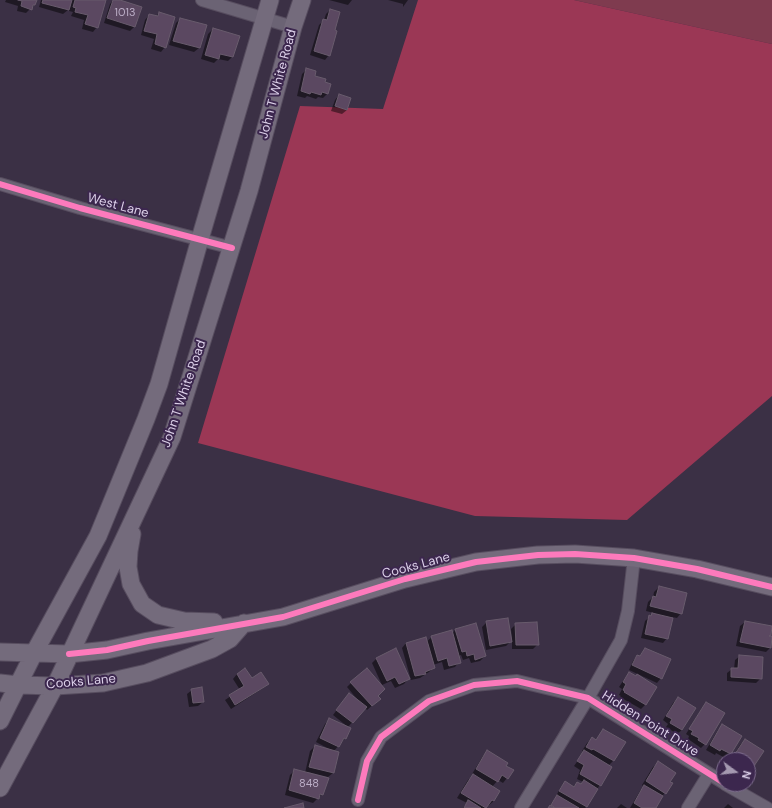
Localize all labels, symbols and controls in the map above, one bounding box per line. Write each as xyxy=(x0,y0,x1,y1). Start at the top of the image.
house number: 1013 xyxy=(115,6,135,20)
street label: John T White Road xyxy=(256,28,300,140)
street label: West Lane xyxy=(86,190,150,222)
street label: John T White Road xyxy=(158,338,210,450)
street label: Cooks Lane xyxy=(380,549,452,583)
street label: Cooks Lane xyxy=(46,671,116,693)
street label: Hidden Point Drive xyxy=(599,688,701,760)
north arrow xyxy=(716,752,756,792)
text: N xyxy=(739,769,754,781)
house number: 848 xyxy=(299,777,319,791)

